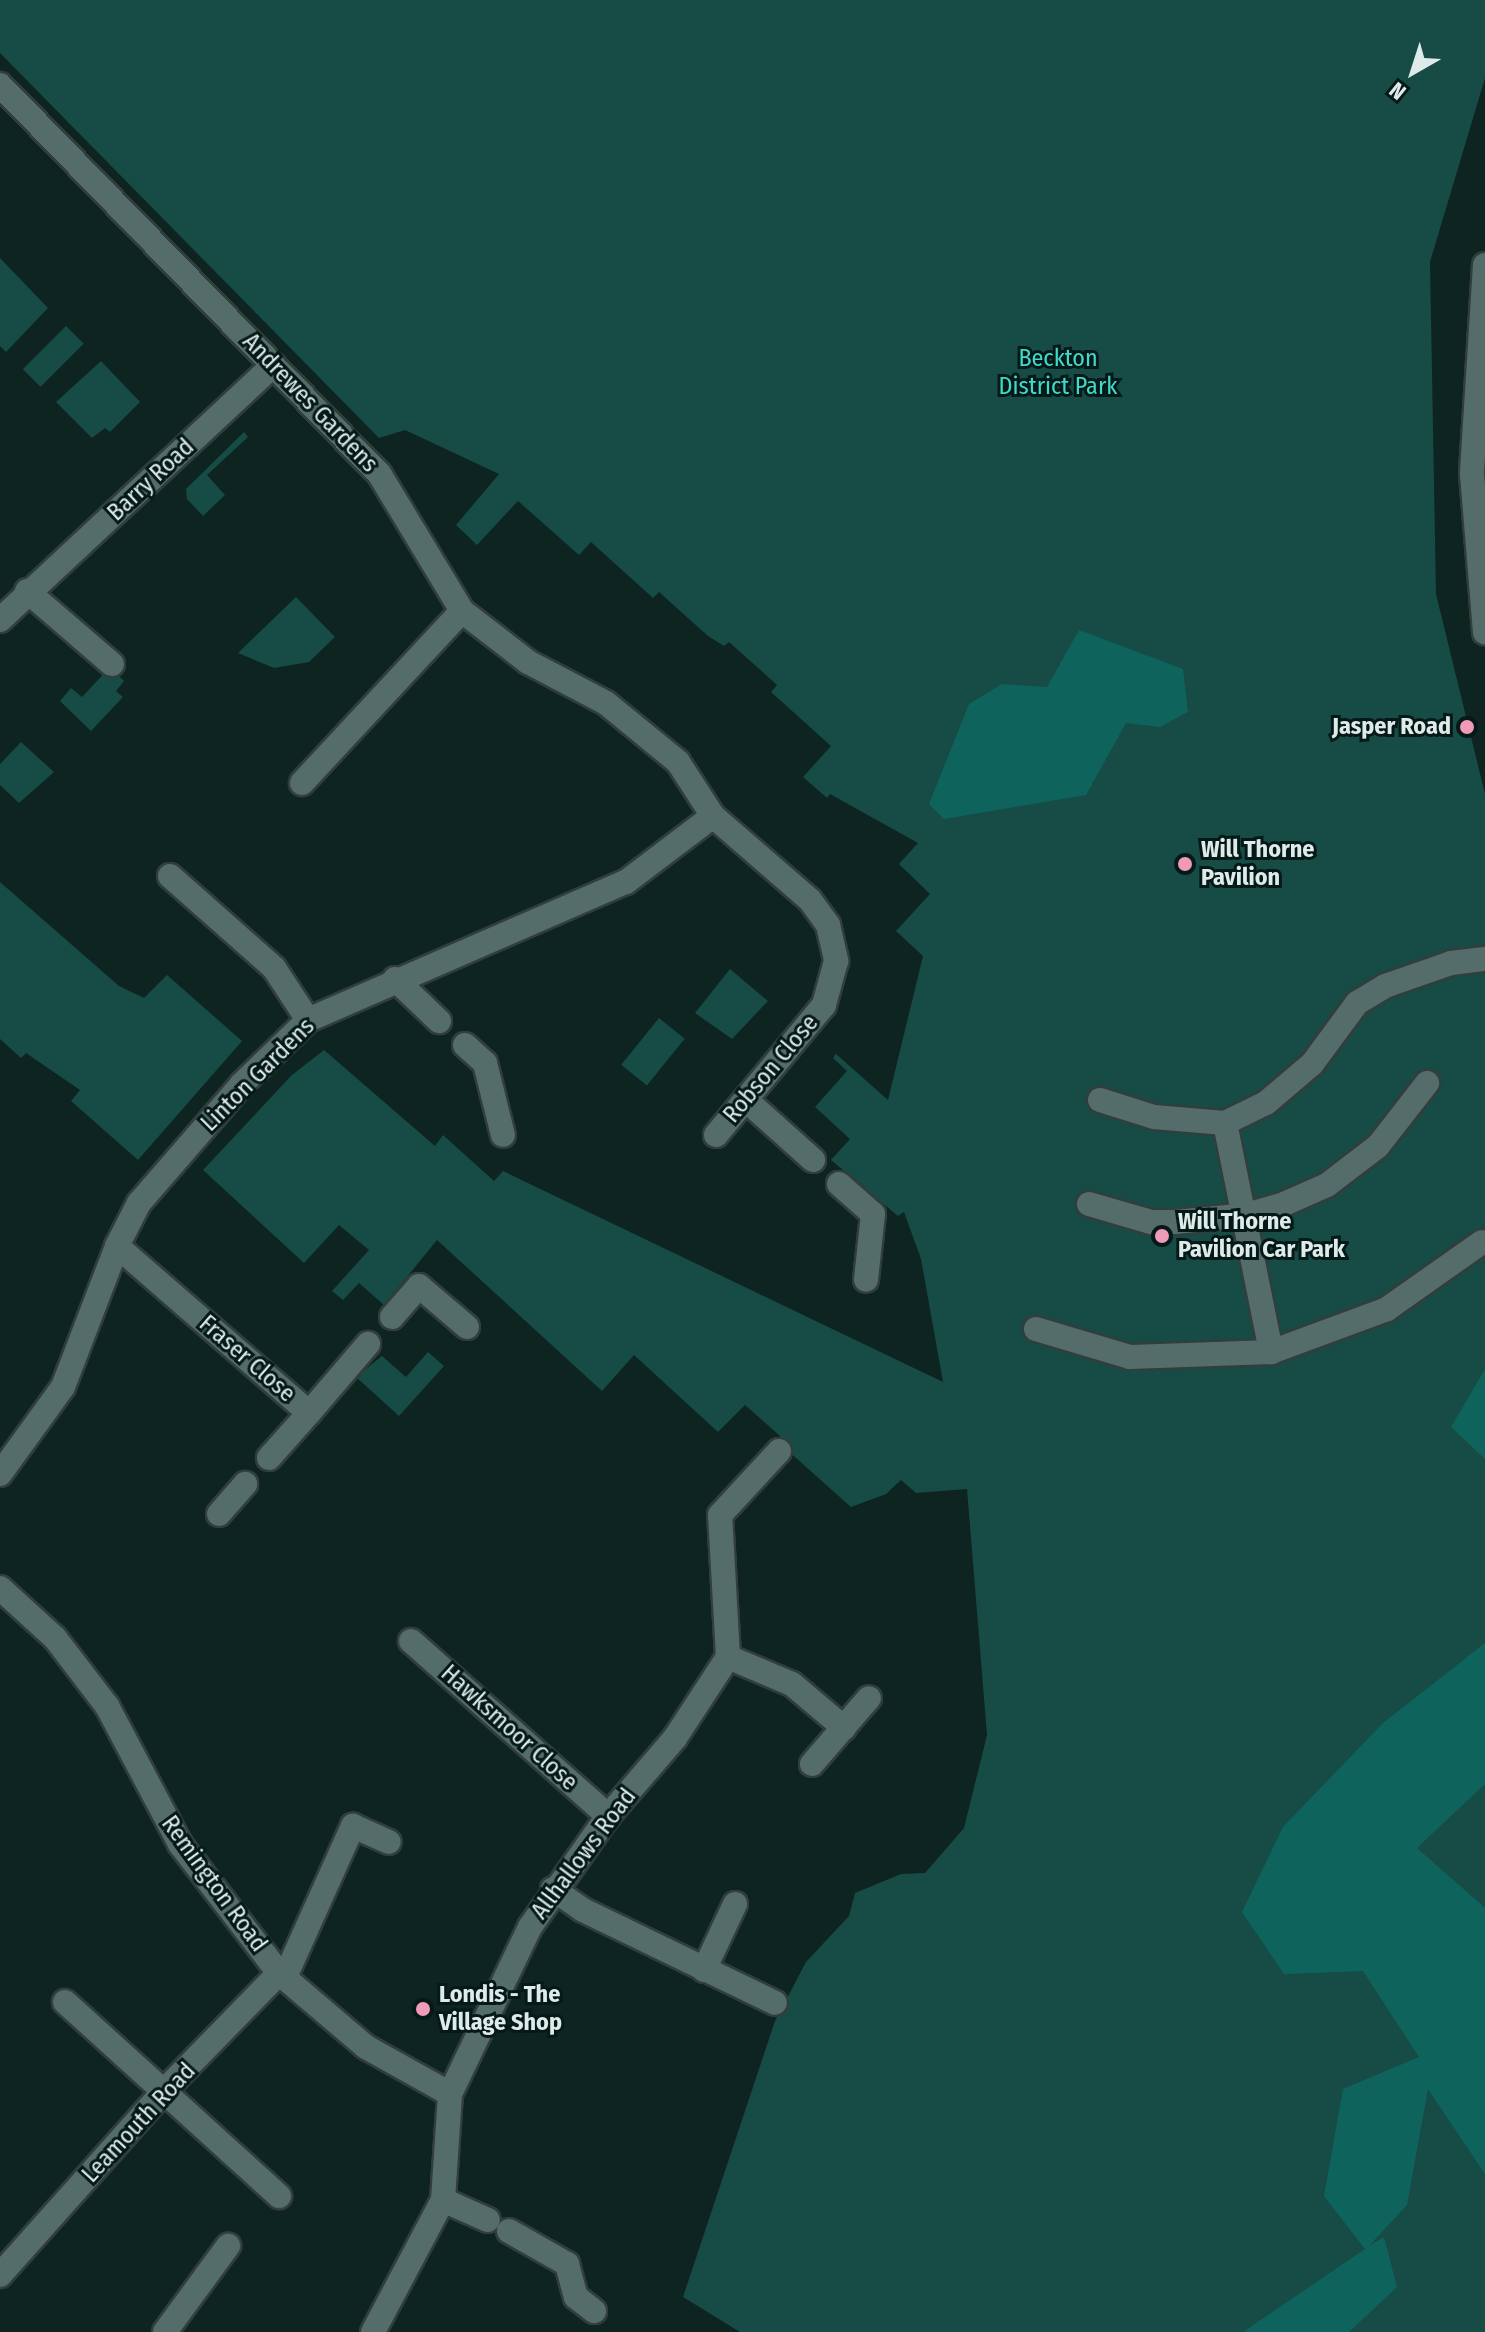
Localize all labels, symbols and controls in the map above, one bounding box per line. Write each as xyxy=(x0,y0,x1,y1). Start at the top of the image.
north arrow xyxy=(1373,32,1453,112)
text: N xyxy=(1384,76,1411,106)
street label: Andrewes Gardens xyxy=(236,328,384,478)
park label: Beckton District Park xyxy=(999,345,1117,401)
street label: Barry Road xyxy=(102,433,200,527)
place label: Jasper Road xyxy=(1332,713,1451,741)
marker: Jasper Road xyxy=(1458,718,1476,736)
place label: Will Thorne Pavilion xyxy=(1201,836,1315,892)
marker: Will Thorne Pavilion xyxy=(1176,855,1194,873)
street label: Robson Close xyxy=(717,1009,825,1129)
street label: Linton Gardens xyxy=(195,1012,321,1138)
place label: Will Thorne Pavilion Car Park xyxy=(1178,1208,1345,1264)
marker: Will Thorne Pavilion Car Park xyxy=(1153,1227,1171,1245)
street label: Fraser Close xyxy=(193,1309,301,1409)
street label: Hawksmoor Close xyxy=(435,1659,583,1797)
street label: Allhallows Road xyxy=(526,1783,642,1925)
street label: Remington Road xyxy=(155,1810,273,1958)
place label: Londis - The Village Shop xyxy=(439,1981,562,2037)
marker: Londis - The Village Shop xyxy=(414,2000,432,2018)
street label: Leamouth Road xyxy=(76,2057,202,2189)

